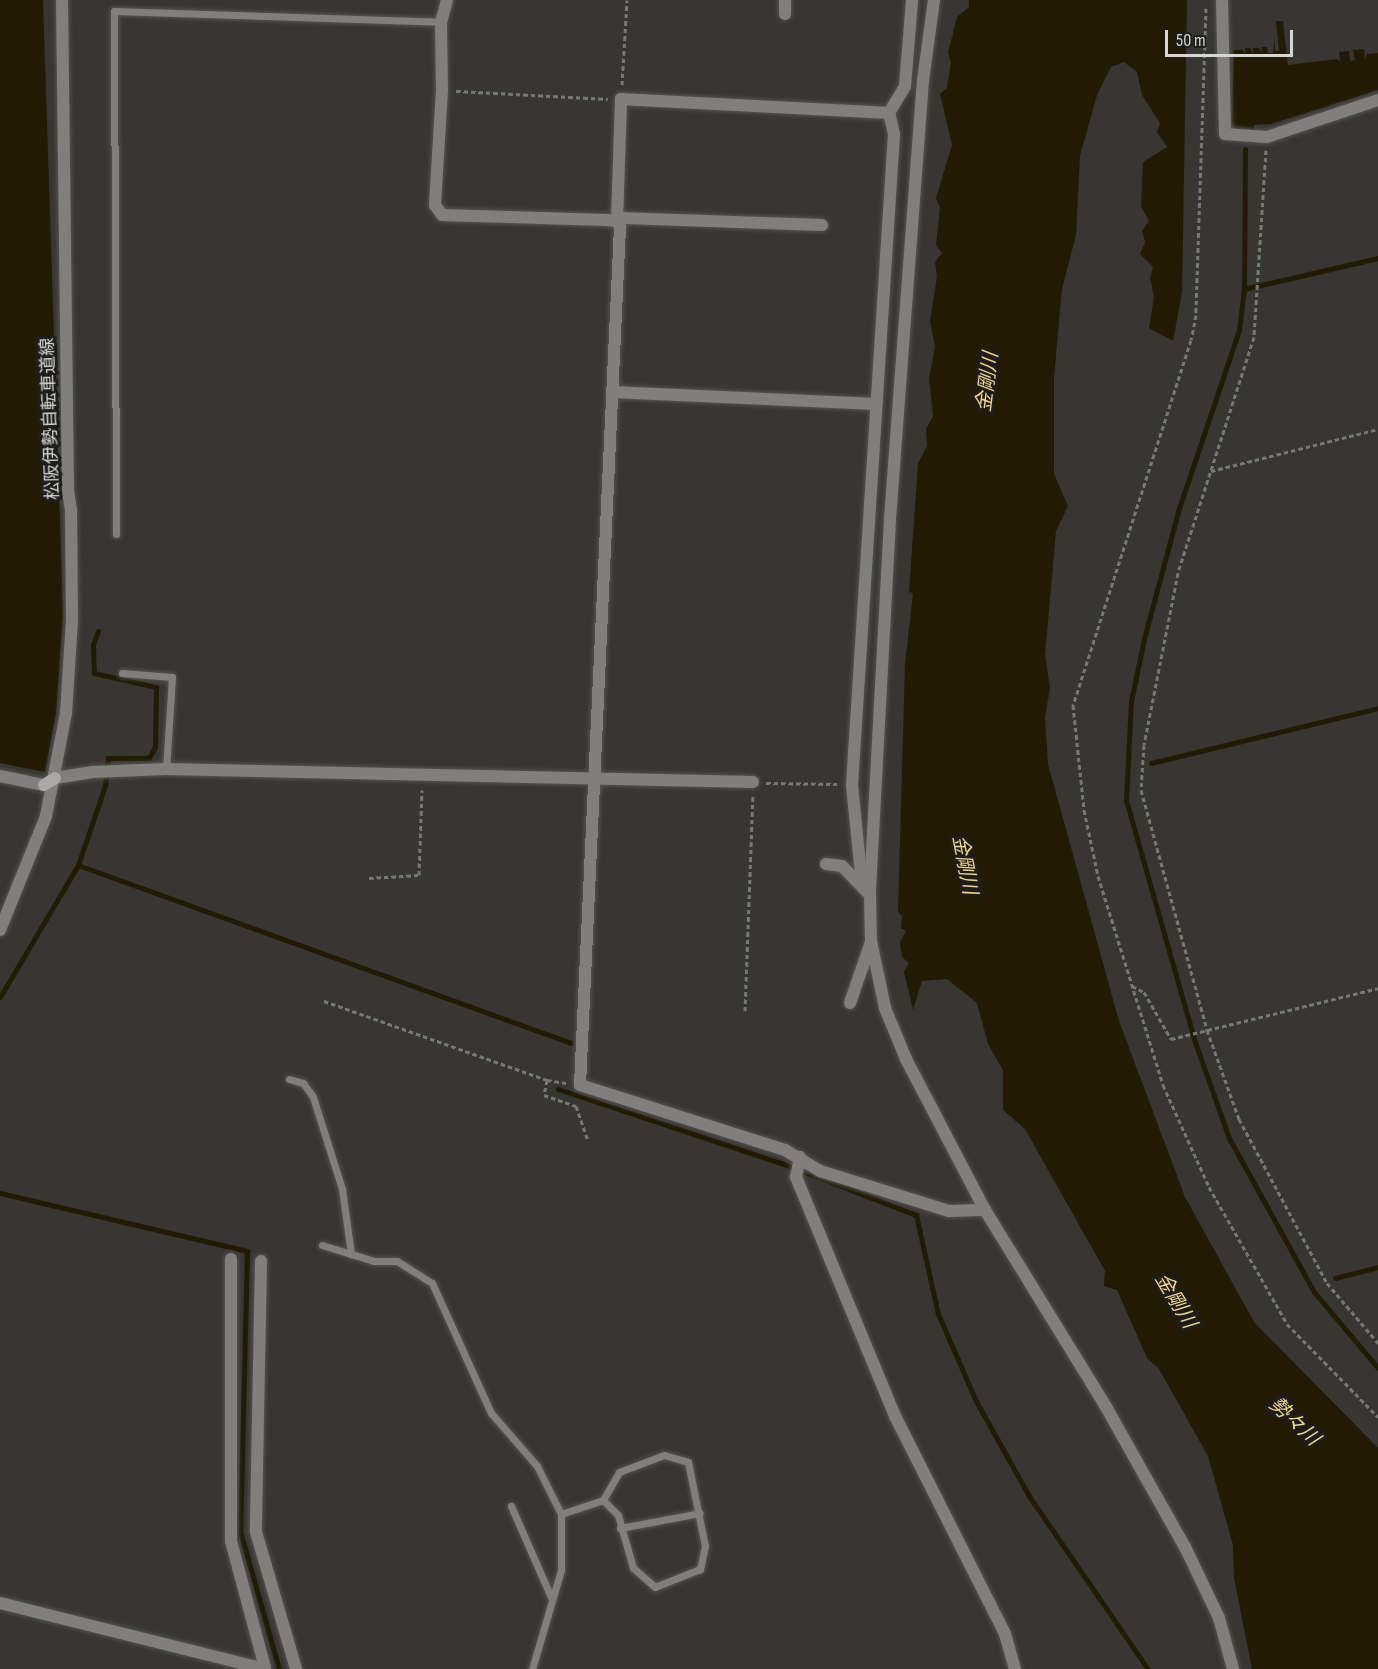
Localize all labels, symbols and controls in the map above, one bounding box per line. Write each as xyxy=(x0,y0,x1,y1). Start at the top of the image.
scale bar xyxy=(1168,18,1296,56)
text: 50 m xyxy=(1176,30,1206,51)
street label: 松阪伊勢自転車道線 xyxy=(37,338,65,500)
water label: 金剛川 xyxy=(972,351,1004,413)
water label: 金剛川 xyxy=(946,833,982,897)
water label: 金剛川 xyxy=(1149,1269,1201,1333)
water label: 勢々川 xyxy=(1264,1393,1324,1451)

